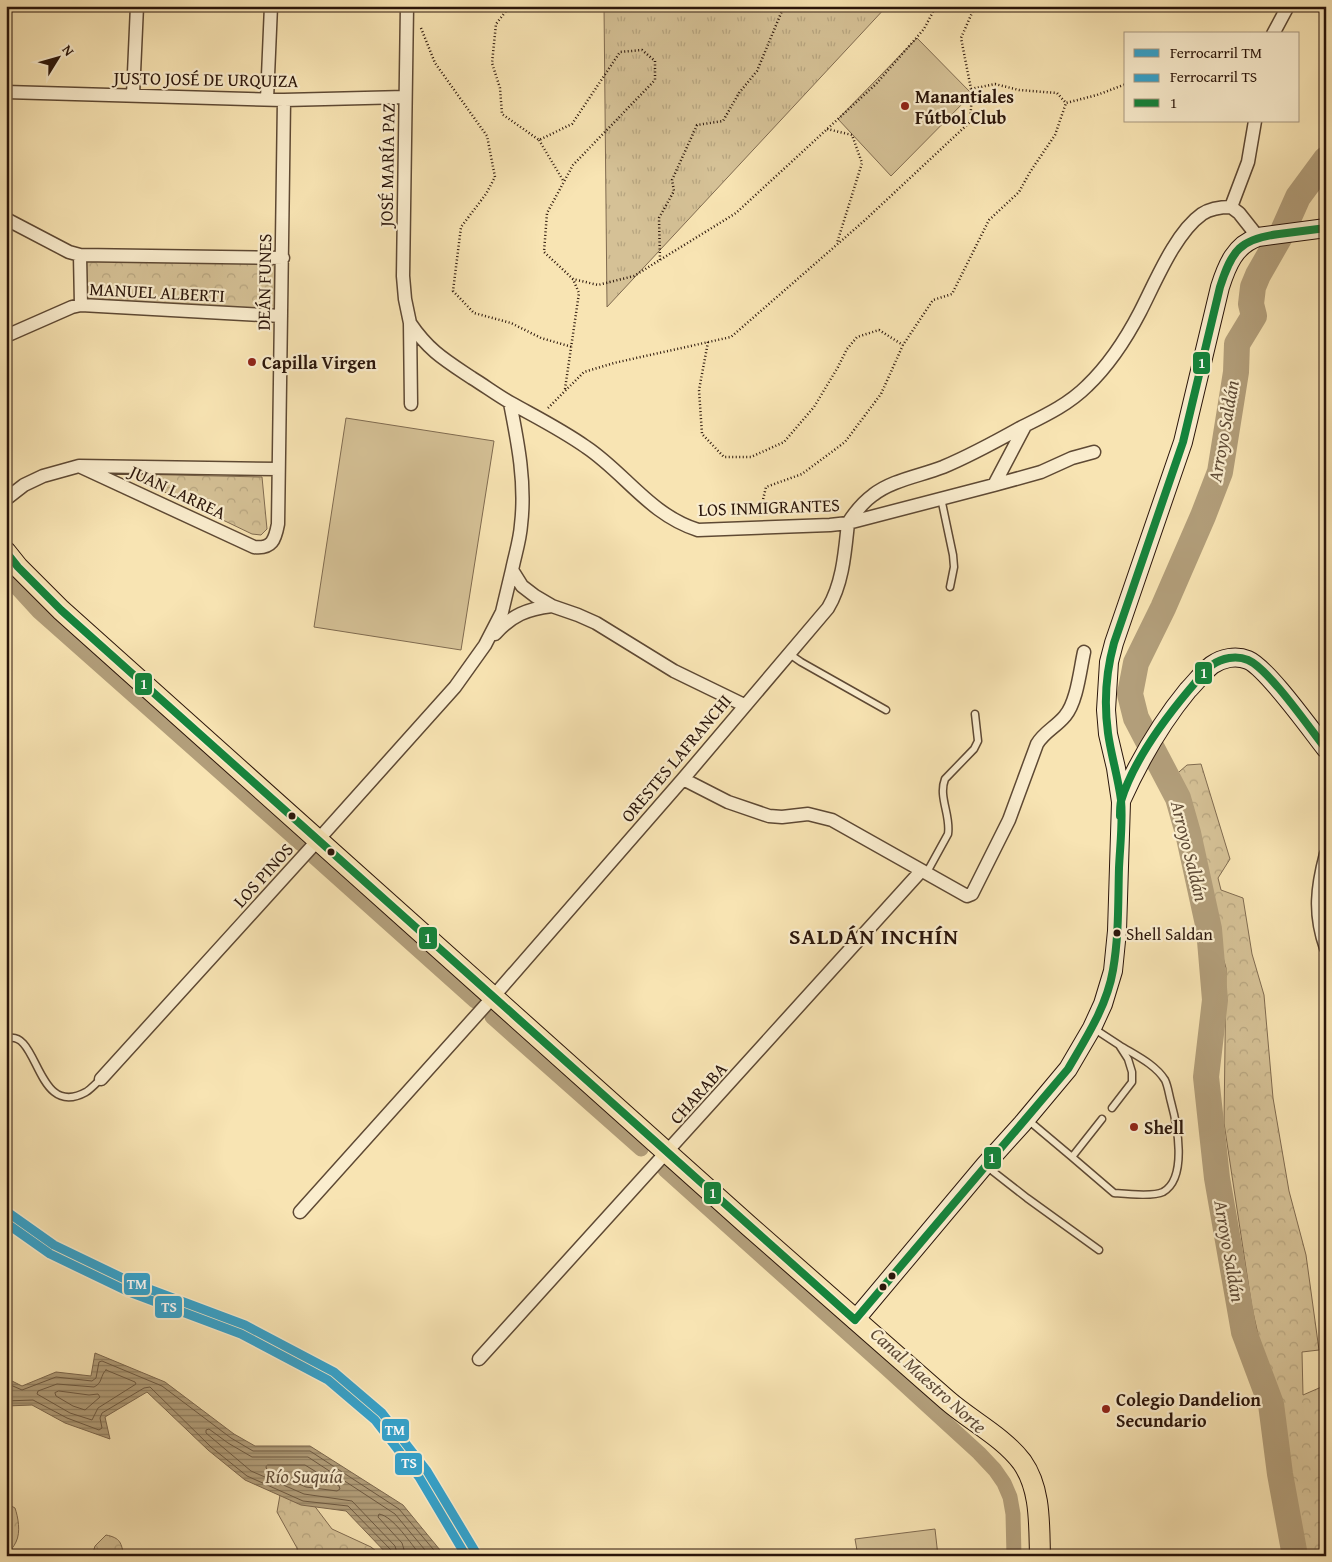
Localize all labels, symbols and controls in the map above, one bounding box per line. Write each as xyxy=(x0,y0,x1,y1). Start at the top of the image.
north arrow xyxy=(32,32,82,82)
legend xyxy=(1124,32,1300,122)
text: N xyxy=(58,40,80,60)
text: Ferrocarril TM xyxy=(1170,42,1262,63)
street label: JUSTO JOSÉ DE URQUIZA xyxy=(111,64,299,94)
text: Ferrocarril TS xyxy=(1170,66,1257,87)
place label: Manantiales Fútbol Club xyxy=(915,83,1014,131)
text: 1 xyxy=(1170,92,1177,113)
marker: Manantiales Fútbol Club xyxy=(899,100,911,112)
street label: JOSÉ MARÍA PAZ xyxy=(372,103,402,229)
street label: DEÁN FUNES xyxy=(250,233,278,331)
street label: MANUEL ALBERTI xyxy=(89,275,225,309)
place label: Capilla Virgen xyxy=(262,349,377,376)
line badge: 1 xyxy=(1192,351,1211,375)
text: 1 xyxy=(1198,353,1206,373)
marker: Capilla Virgen xyxy=(246,356,258,368)
water label: Arroyo Saldán xyxy=(1200,378,1246,485)
street label: JUAN LARREA xyxy=(123,457,231,526)
street label: LOS INMIGRANTES xyxy=(698,491,840,523)
line badge: 1 xyxy=(1194,661,1213,685)
text: 1 xyxy=(1200,663,1208,683)
line badge: 1 xyxy=(134,672,153,696)
text: 1 xyxy=(140,674,148,694)
street label: ORESTES LAFRANCHI xyxy=(614,688,738,828)
water label: Arroyo Saldán xyxy=(1164,797,1216,905)
unlabelled marker xyxy=(287,811,297,821)
street label: LOS PINOS xyxy=(226,836,300,913)
unlabelled marker xyxy=(326,847,336,857)
district label: SALDÁN INCHÍN xyxy=(789,920,959,952)
place label: Shell Saldan xyxy=(1126,921,1213,946)
line badge: 1 xyxy=(418,926,438,950)
text: 1 xyxy=(424,928,432,948)
marker: Shell Saldan xyxy=(1112,928,1122,938)
street label: CHARABA xyxy=(663,1056,733,1130)
place label: Shell xyxy=(1144,1114,1185,1141)
marker: Shell xyxy=(1128,1121,1140,1133)
line badge: 1 xyxy=(983,1146,1002,1170)
text: 1 xyxy=(988,1148,996,1168)
line badge: 1 xyxy=(703,1181,722,1205)
text: 1 xyxy=(709,1183,717,1203)
water label: Arroyo Saldán xyxy=(1207,1197,1253,1304)
unlabelled marker xyxy=(887,1271,897,1281)
line badge: TM xyxy=(123,1272,151,1296)
text: TM xyxy=(127,1274,147,1294)
unlabelled marker xyxy=(878,1282,888,1292)
line badge: TS xyxy=(154,1295,183,1319)
text: TS xyxy=(161,1297,177,1317)
water label: Canal Maestro Norte xyxy=(865,1320,994,1440)
place label: Colegio Dandelion Secundario xyxy=(1116,1386,1261,1434)
marker: Colegio Dandelion Secundario xyxy=(1100,1403,1112,1415)
line badge: TM xyxy=(381,1418,410,1442)
text: TM xyxy=(385,1420,405,1440)
line badge: TS xyxy=(394,1452,423,1476)
text: TS xyxy=(401,1453,417,1473)
water label: Río Suquía xyxy=(264,1462,343,1490)

